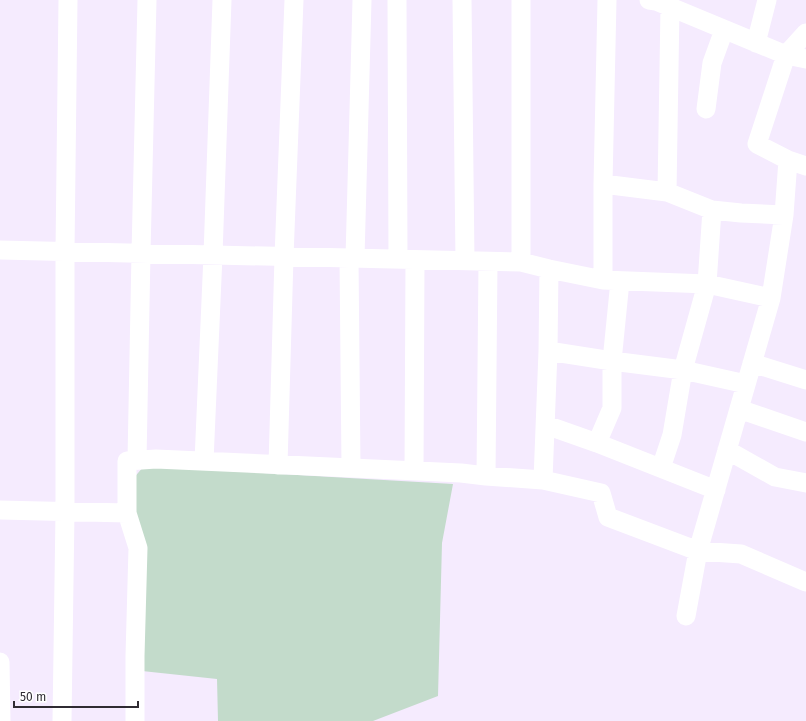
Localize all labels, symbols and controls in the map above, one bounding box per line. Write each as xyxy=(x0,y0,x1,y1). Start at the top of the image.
scale bar xyxy=(14,683,138,709)
text: 50 m xyxy=(20,690,46,704)

